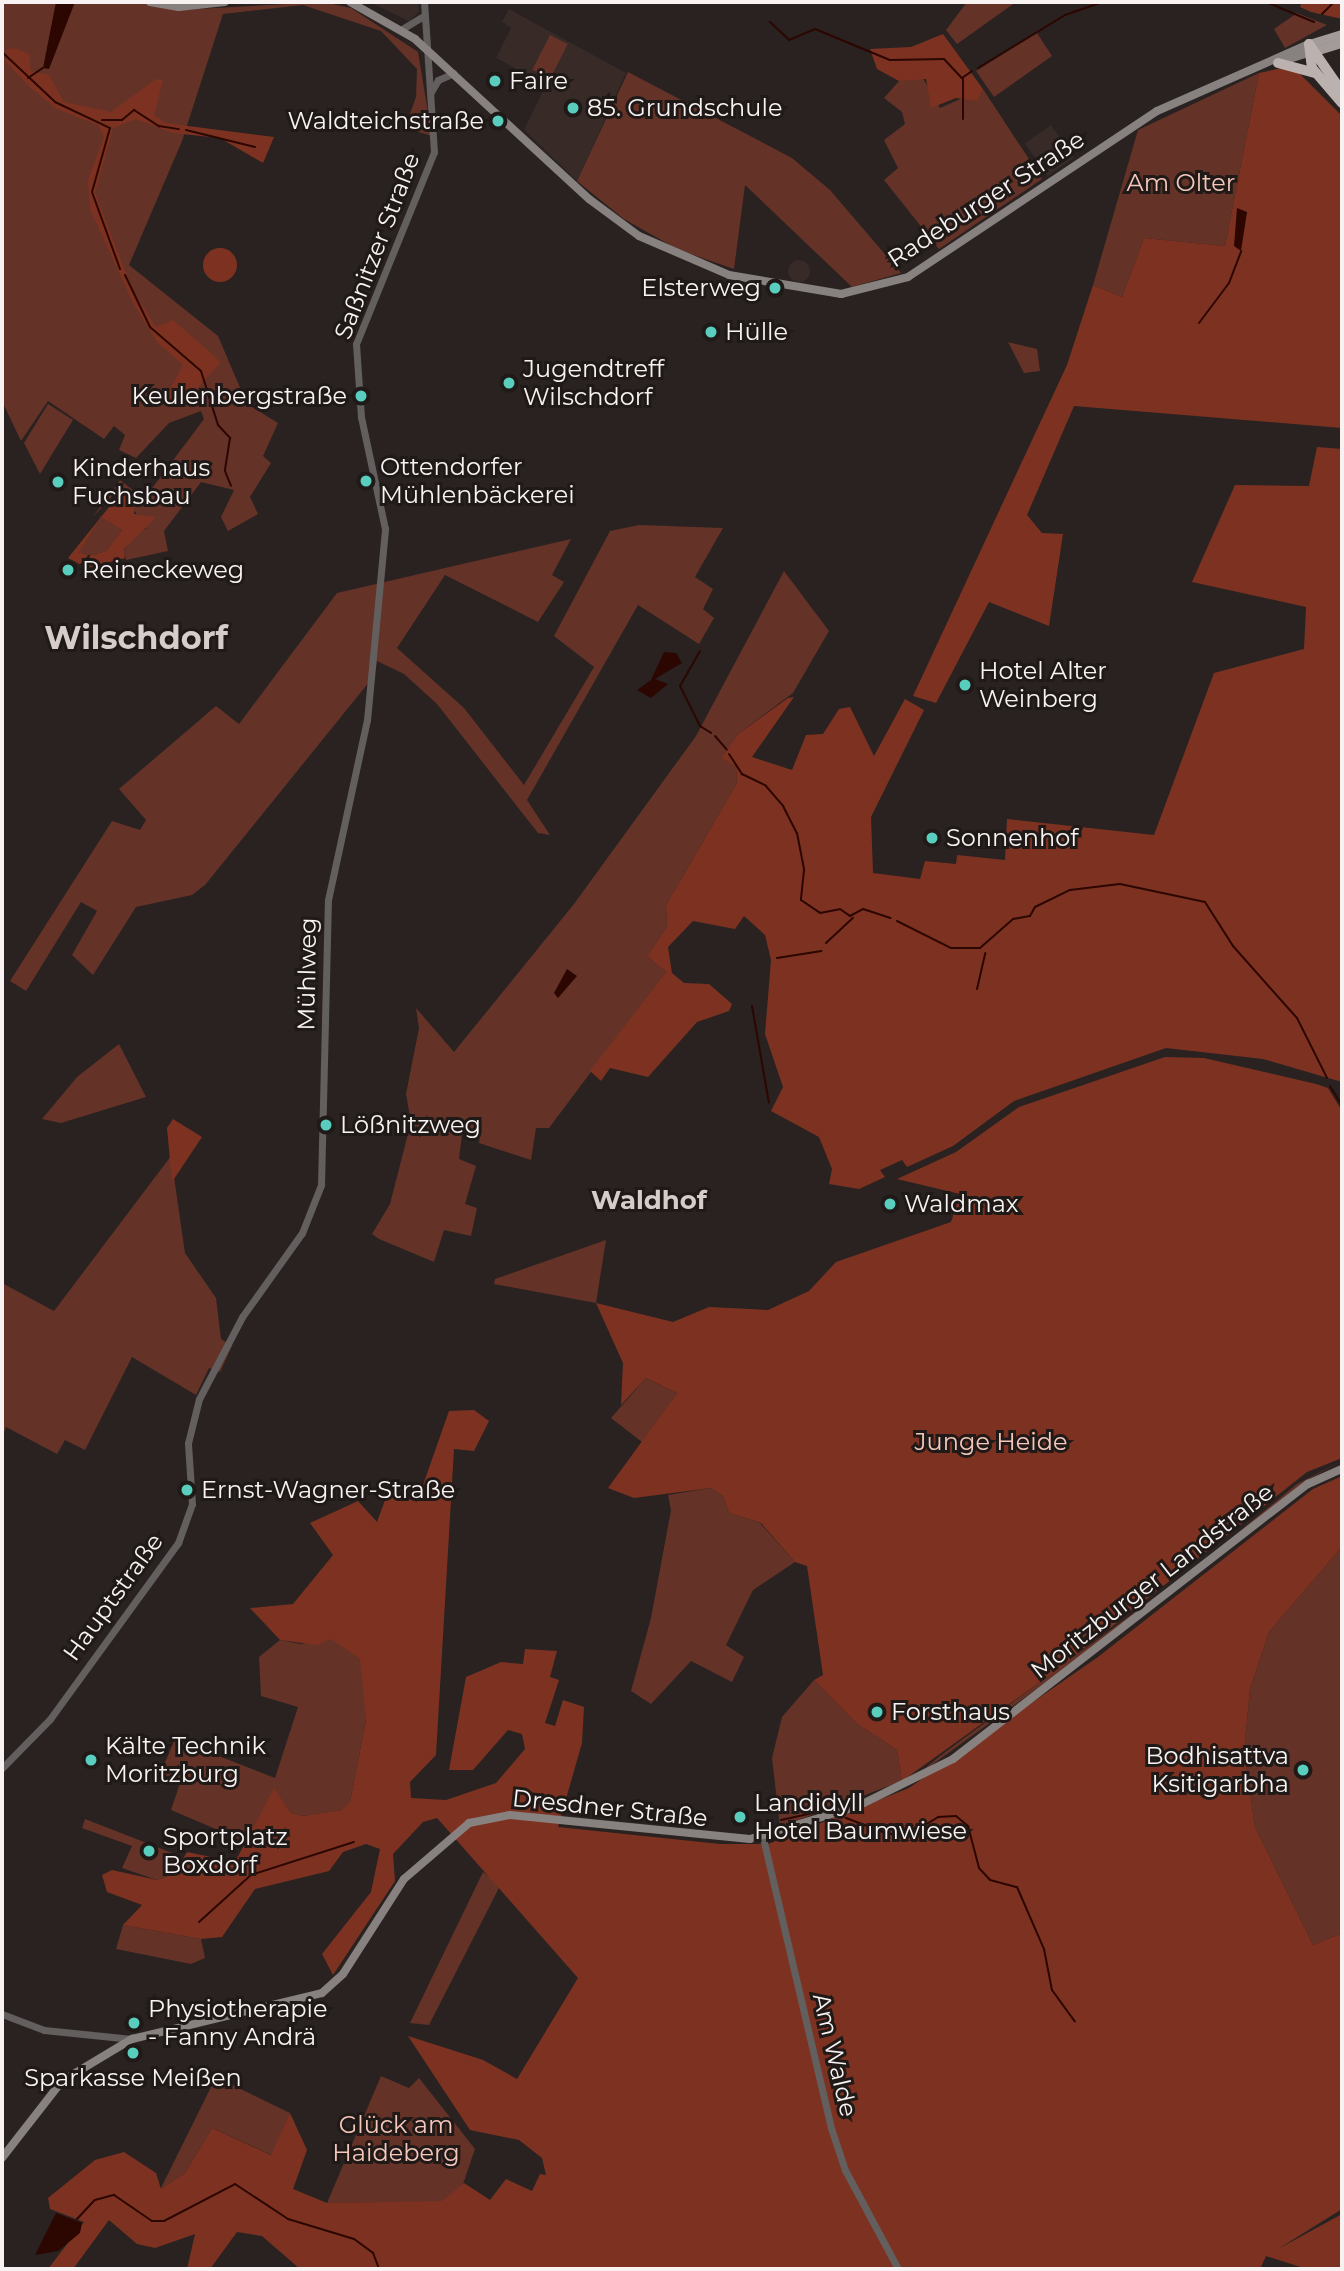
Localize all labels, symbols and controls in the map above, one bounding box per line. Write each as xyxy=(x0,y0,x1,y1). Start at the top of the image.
place label: Faire xyxy=(509,67,568,95)
marker: Faire xyxy=(487,73,503,89)
place label: 85. Grundschule xyxy=(587,94,782,122)
marker: 85. Grundschule xyxy=(565,100,581,116)
place label: Waldteichstraße xyxy=(287,107,484,135)
marker: Waldteichstraße xyxy=(490,113,506,129)
street label: Radeburger Straße xyxy=(882,125,1090,273)
street label: Saßnitzer Straße xyxy=(328,149,426,343)
park label: Am Olter xyxy=(1127,169,1235,197)
place label: Elsterweg xyxy=(641,274,761,302)
marker: Elsterweg xyxy=(767,280,783,296)
place label: Hülle xyxy=(725,318,788,346)
marker: Hülle xyxy=(703,324,719,340)
place label: Jugendtreff Wilschdorf xyxy=(523,355,664,411)
marker: Jugendtreff Wilschdorf xyxy=(501,375,517,391)
place label: Keulenbergstraße xyxy=(131,382,347,410)
marker: Keulenbergstraße xyxy=(353,388,369,404)
place label: Ottendorfer Mühlenbäckerei xyxy=(380,453,575,509)
place label: Kinderhaus Fuchsbau xyxy=(72,454,210,510)
marker: Ottendorfer Mühlenbäckerei xyxy=(358,473,374,489)
marker: Kinderhaus Fuchsbau xyxy=(50,474,66,490)
place label: Reineckeweg xyxy=(82,556,244,584)
marker: Reineckeweg xyxy=(60,562,76,578)
district label: Wilschdorf xyxy=(44,619,228,657)
place label: Hotel Alter Weinberg xyxy=(979,657,1107,713)
marker: Hotel Alter Weinberg xyxy=(957,677,973,693)
place label: Sonnenhof xyxy=(946,824,1078,852)
marker: Sonnenhof xyxy=(924,830,940,846)
street label: Mühlweg xyxy=(292,917,322,1031)
place label: Lößnitzweg xyxy=(340,1111,481,1139)
marker: Lößnitzweg xyxy=(318,1117,334,1133)
district label: Waldhof xyxy=(591,1185,707,1217)
place label: Waldmax xyxy=(904,1190,1019,1218)
marker: Waldmax xyxy=(882,1196,898,1212)
park label: Junge Heide xyxy=(915,1428,1067,1456)
place label: Ernst-Wagner-Straße xyxy=(201,1476,455,1504)
street label: Moritzburger Landstraße xyxy=(1025,1477,1279,1685)
marker: Ernst-Wagner-Straße xyxy=(179,1482,195,1498)
street label: Hauptstraße xyxy=(57,1528,169,1666)
place label: Forsthaus xyxy=(891,1698,1010,1726)
marker: Forsthaus xyxy=(869,1704,885,1720)
place label: Kälte Technik Moritzburg xyxy=(105,1732,266,1788)
place label: Bodhisattva Ksitigarbha xyxy=(1145,1742,1289,1798)
marker: Kälte Technik Moritzburg xyxy=(83,1752,99,1768)
marker: Bodhisattva Ksitigarbha xyxy=(1295,1762,1311,1778)
street label: Dresdner Straße xyxy=(511,1783,709,1833)
place label: Landidyll Hotel Baumwiese xyxy=(754,1789,967,1845)
marker: Landidyll Hotel Baumwiese xyxy=(732,1809,748,1825)
place label: Sportplatz Boxdorf xyxy=(163,1823,288,1879)
marker: Sportplatz Boxdorf xyxy=(141,1843,157,1859)
street label: Am Walde xyxy=(807,1991,863,2119)
place label: Physiotherapie - Fanny Andrä xyxy=(148,1995,328,2051)
marker: Physiotherapie - Fanny Andrä xyxy=(126,2015,142,2031)
marker: Sparkasse Meißen xyxy=(125,2045,141,2061)
place label: Sparkasse Meißen xyxy=(24,2064,242,2092)
park label: Glück am Haideberg xyxy=(332,2111,460,2167)

